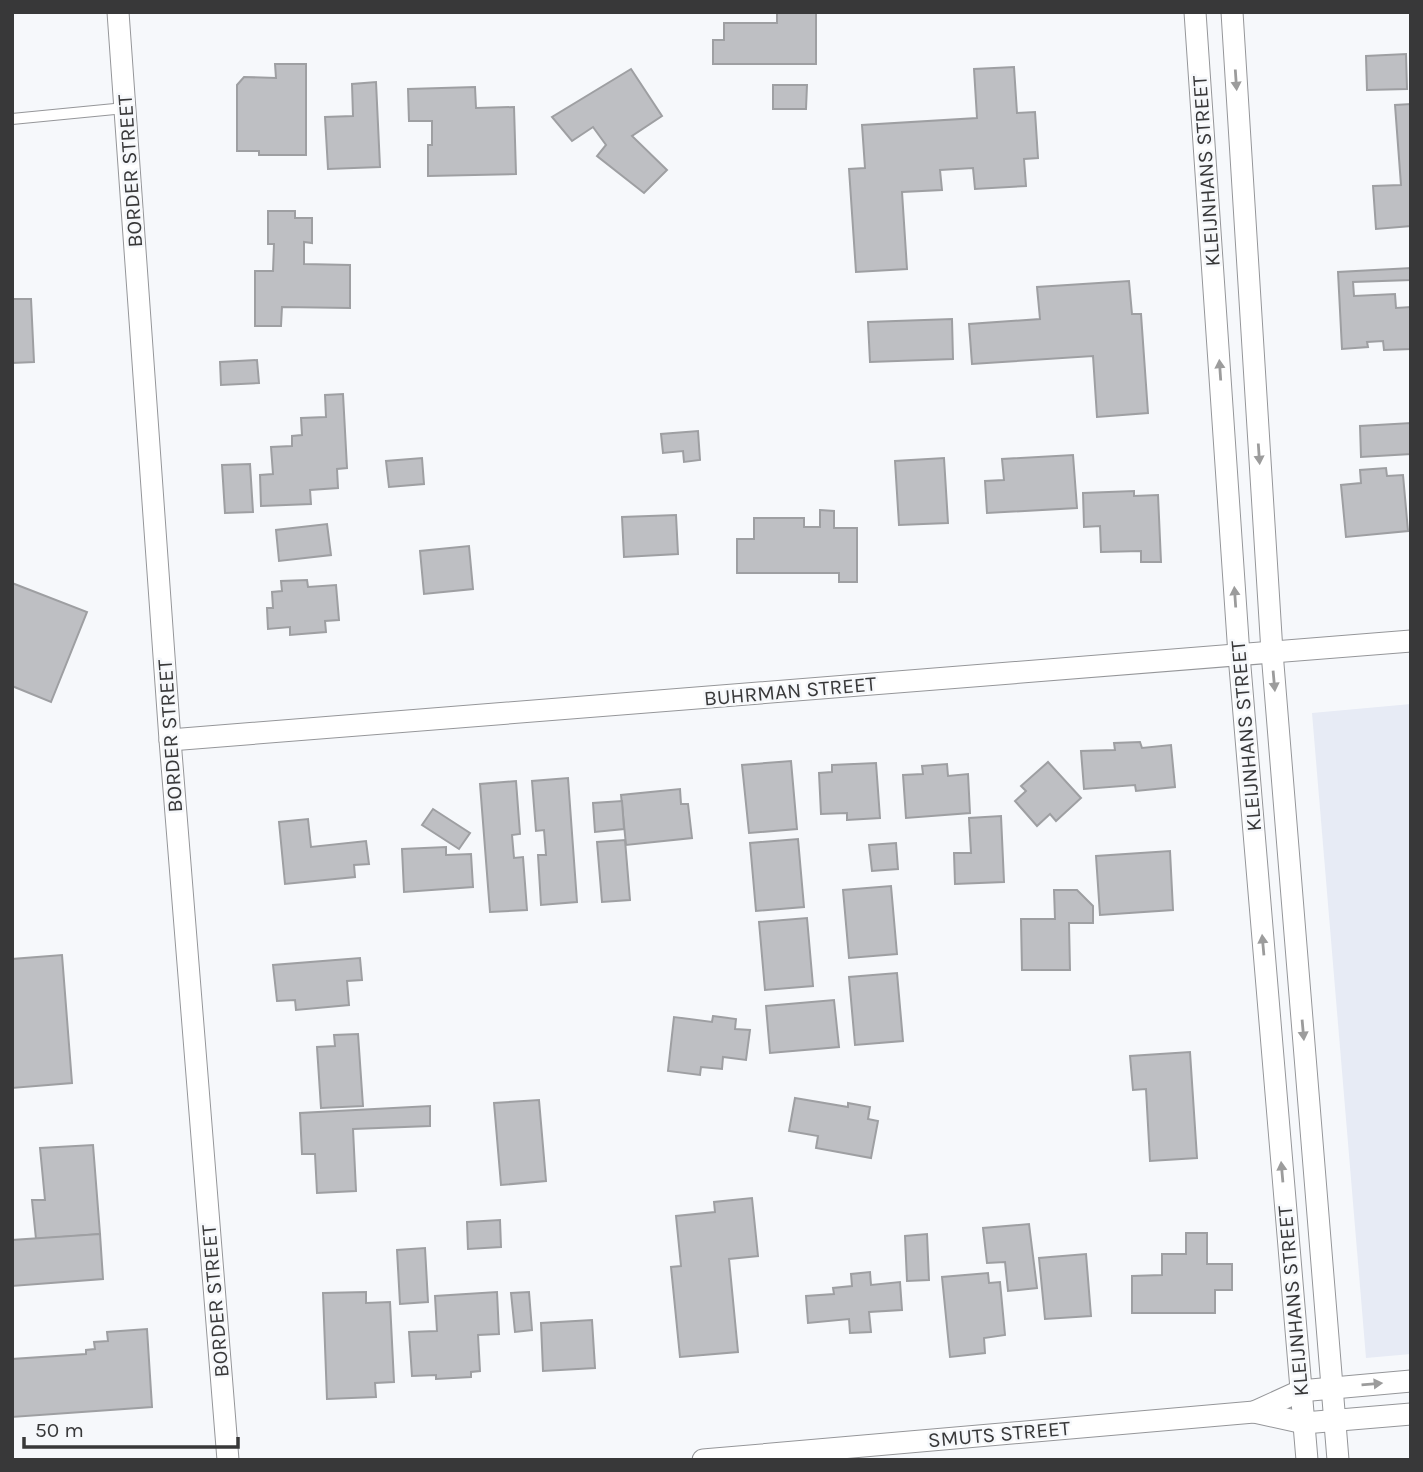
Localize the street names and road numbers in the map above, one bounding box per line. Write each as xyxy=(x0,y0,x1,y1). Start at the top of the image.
street label: KLEIJNHANS STREET xyxy=(1187,74,1225,267)
street label: BORDER STREET xyxy=(113,93,147,248)
street label: KLEIJNHANS STREET xyxy=(1226,639,1266,832)
street label: BORDER STREET xyxy=(153,658,187,813)
street label: BUHRMAN STREET xyxy=(703,671,878,710)
street label: KLEIJNHANS STREET xyxy=(1273,1204,1313,1397)
street label: BORDER STREET xyxy=(196,1223,234,1378)
street label: SMUTS STREET xyxy=(927,1416,1072,1452)

